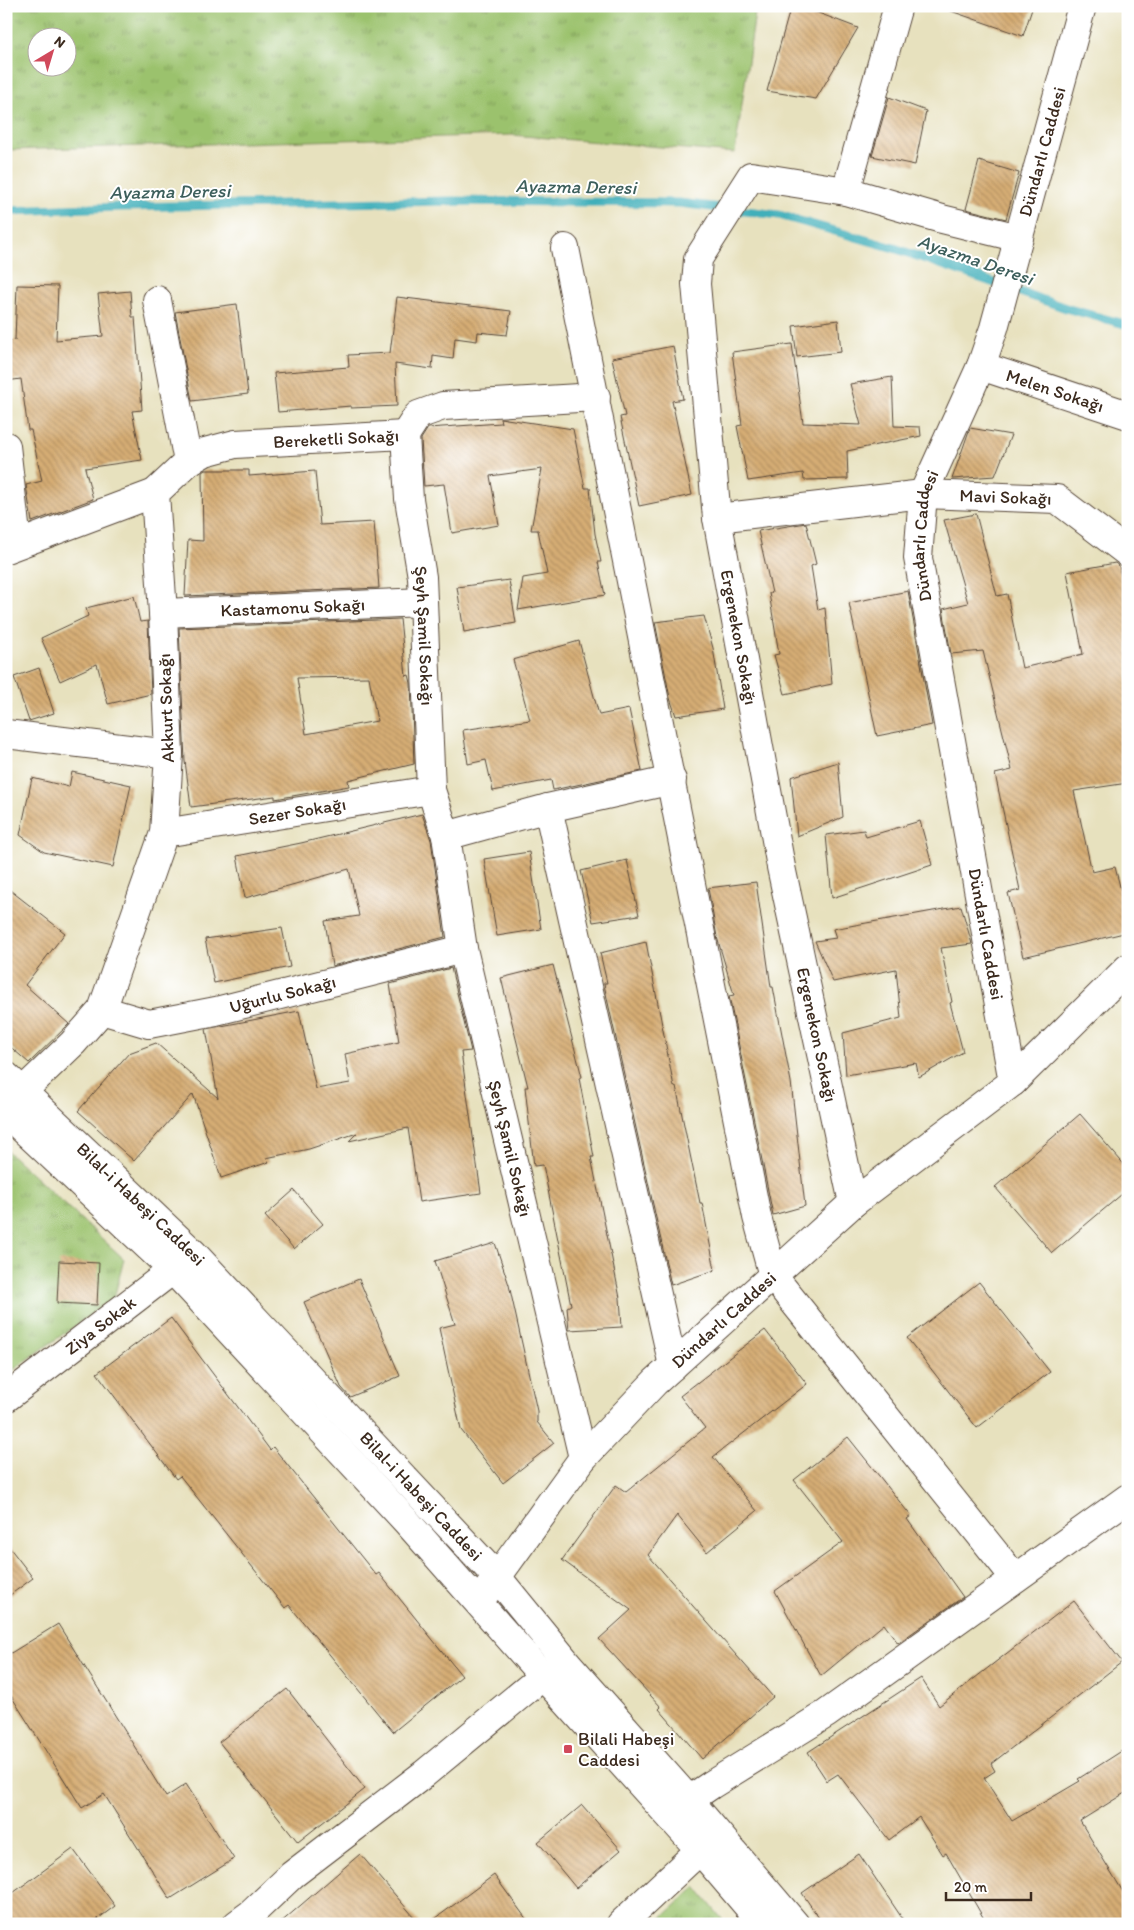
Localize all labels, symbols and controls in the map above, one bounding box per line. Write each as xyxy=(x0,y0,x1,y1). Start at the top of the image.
north arrow xyxy=(28,28,78,78)
text: N xyxy=(51,33,69,52)
street label: Dündarlı Caddesi xyxy=(1014,84,1070,219)
water label: Ayazma Deresi xyxy=(516,174,639,199)
water label: Ayazma Deresi xyxy=(110,179,233,204)
water label: Ayazma Deresi xyxy=(915,229,1039,291)
street label: Melen Sokağı xyxy=(1003,364,1107,417)
street label: Bereketli Sokağı xyxy=(273,424,400,453)
street label: Dündarlı Caddesi xyxy=(907,466,943,604)
street label: Mavi Sokağı xyxy=(959,484,1052,510)
street label: Şeyh Şamil Sokağı xyxy=(409,564,438,706)
street label: Ergenekon Sokağı xyxy=(716,568,762,707)
street label: Kastamonu Sokağı xyxy=(220,593,366,622)
street label: Akkurt Sokağı xyxy=(153,653,179,763)
street label: Sezer Sokağı xyxy=(247,793,348,830)
street label: Dündarlı Caddesi xyxy=(964,866,1008,1002)
street label: Ergenekon Sokağı xyxy=(792,965,842,1104)
street label: Uğurlu Sokağı xyxy=(227,970,338,1018)
street label: Şeyh Şamil Sokağı xyxy=(483,1078,537,1219)
street label: Bilal-i Habeşi Caddesi xyxy=(72,1138,210,1270)
street label: Dündarlı Caddesi xyxy=(667,1267,781,1373)
street label: Ziya Sokak xyxy=(61,1291,141,1360)
street label: Bilal-i Habeşi Caddesi xyxy=(355,1427,487,1566)
place label: Bilali Habeşi Caddesi xyxy=(578,1728,674,1771)
marker: Bilali Habeşi Caddesi xyxy=(562,1743,574,1755)
scale bar xyxy=(946,1870,1032,1902)
text: 20 m xyxy=(954,1878,988,1896)

